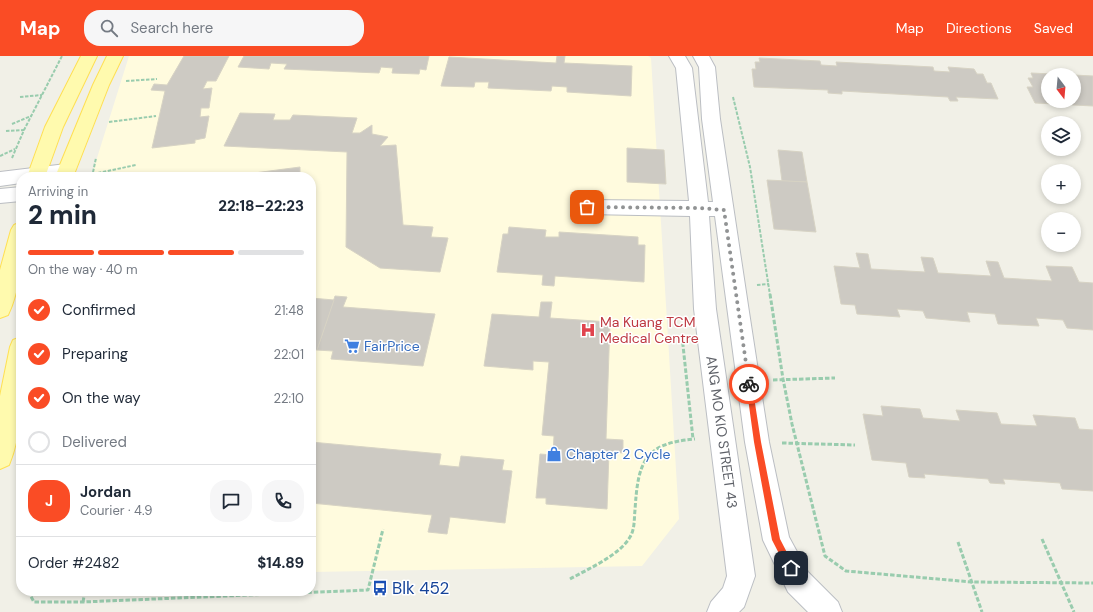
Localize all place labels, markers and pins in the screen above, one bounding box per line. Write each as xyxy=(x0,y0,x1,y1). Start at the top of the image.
pin xyxy=(570,190,604,224)
place label: Ma Kuang TCM Medical Centre xyxy=(600,313,699,347)
hospital icon: Ma Kuang TCM Medical Centre xyxy=(579,321,597,339)
supermarket icon: FairPrice xyxy=(343,337,361,355)
place label: FairPrice xyxy=(364,337,420,355)
shop icon: Chapter 2 Cycle xyxy=(545,445,563,463)
place label: Chapter 2 Cycle xyxy=(566,445,670,463)
pin xyxy=(774,551,808,585)
place label: Blk 452 xyxy=(392,577,449,599)
bus stop icon: Blk 452 xyxy=(371,579,389,597)

